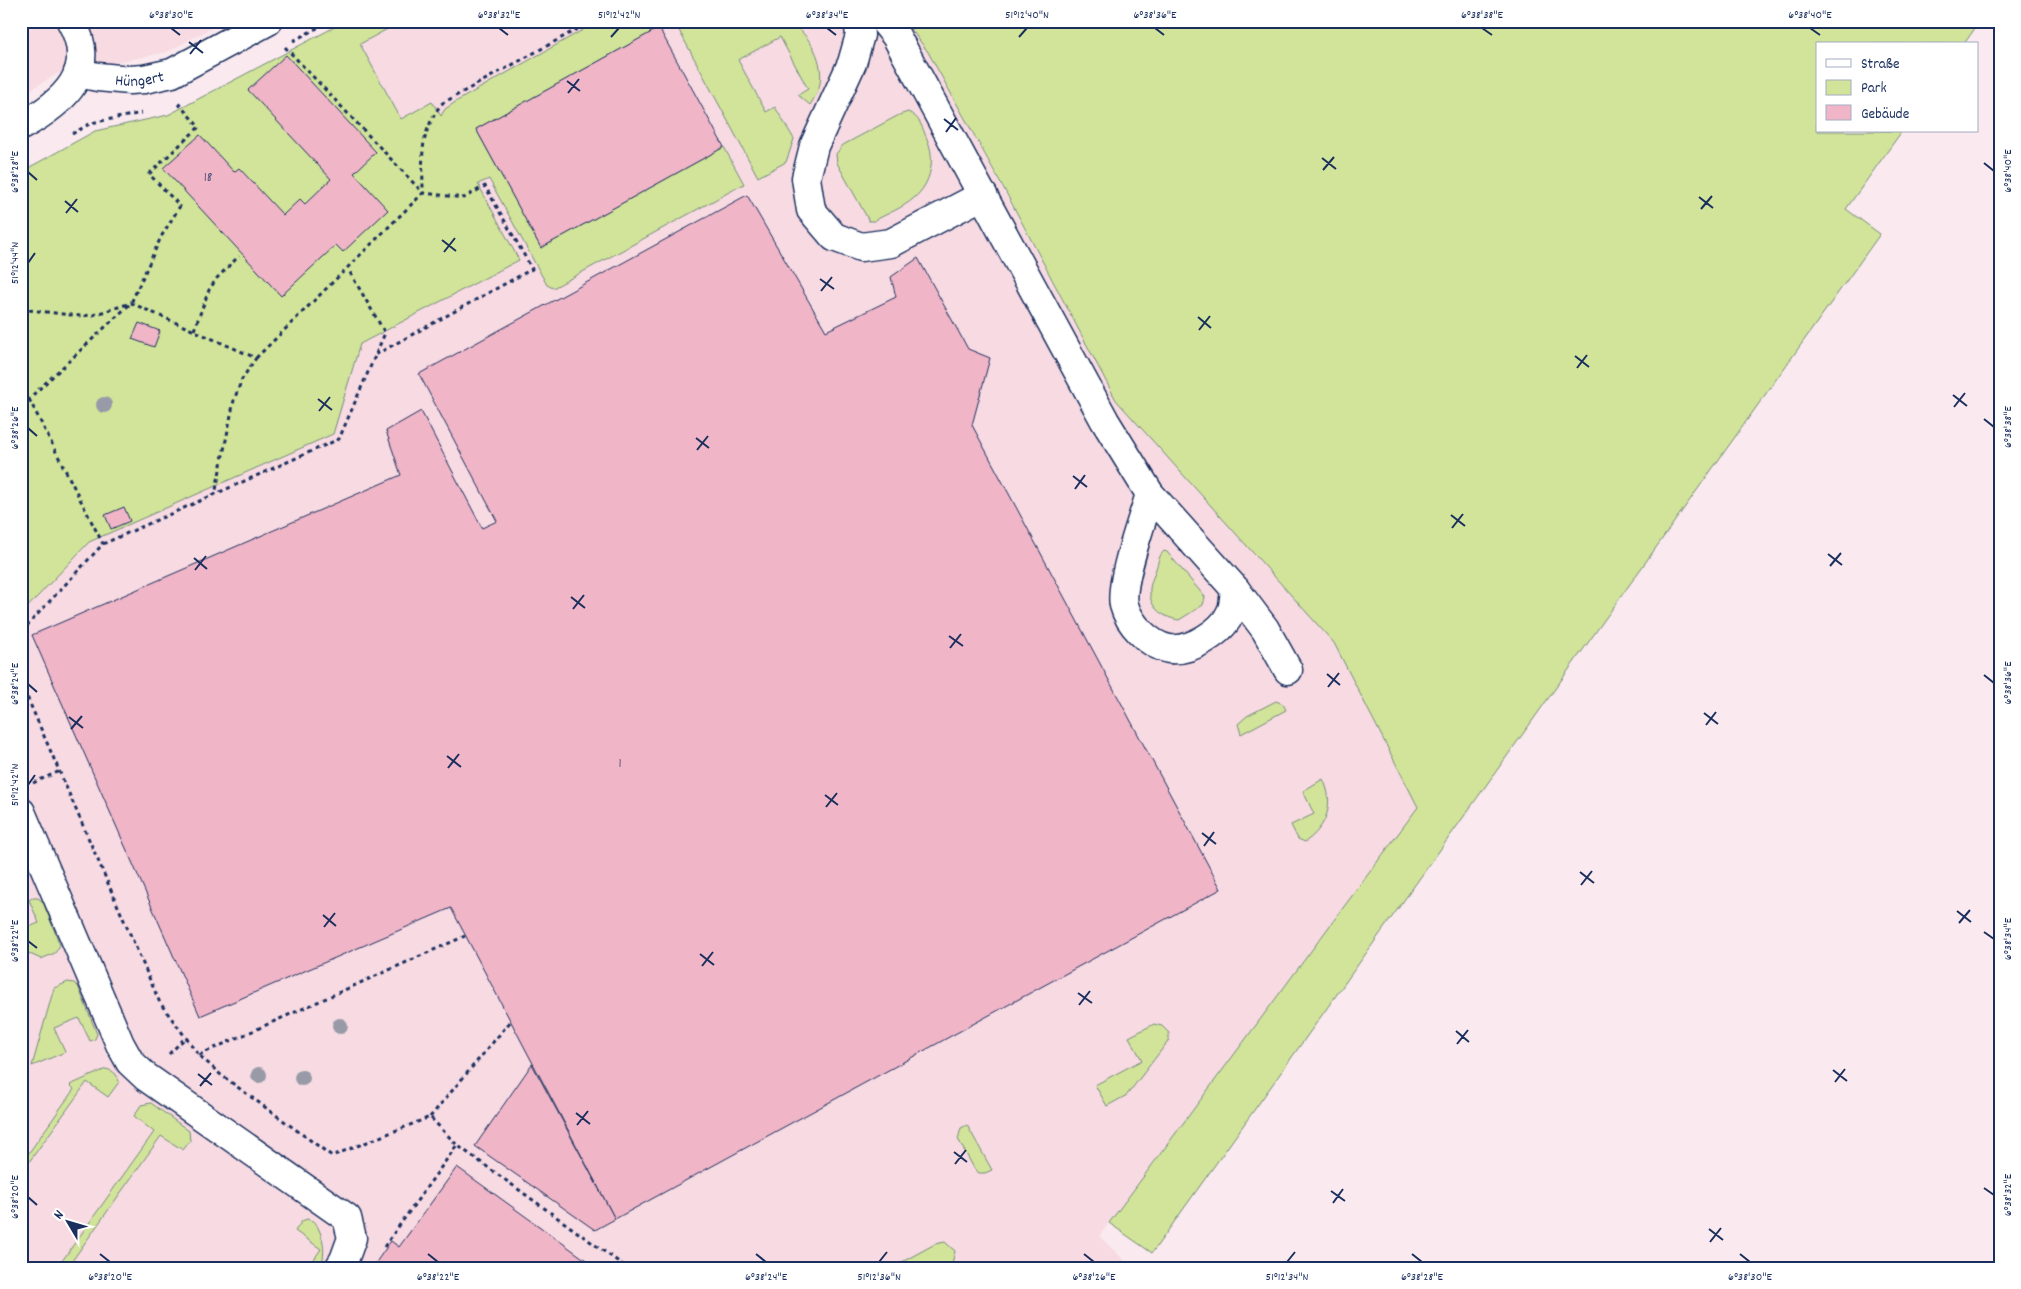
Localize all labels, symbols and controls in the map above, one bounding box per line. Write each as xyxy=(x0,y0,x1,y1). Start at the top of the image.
text: 6°38'30"E xyxy=(149,7,193,24)
text: 6°38'32"E xyxy=(478,7,521,24)
text: 51°12'42"N xyxy=(598,7,640,24)
text: 6°38'34"E xyxy=(806,7,849,24)
text: 51°12'40"N xyxy=(1005,7,1049,24)
text: 6°38'36"E xyxy=(1133,7,1177,24)
text: 6°38'38"E xyxy=(1461,7,1504,24)
text: 6°38'40"E xyxy=(1788,7,1832,24)
legend xyxy=(1816,42,1978,132)
text: Straße xyxy=(1861,54,1900,76)
street label: Hüngert xyxy=(114,66,166,94)
text: Park xyxy=(1861,78,1887,100)
text: Gebäude xyxy=(1861,104,1910,126)
text: 6°38'40"E xyxy=(2000,149,2017,193)
text: 6°38'28"E xyxy=(7,150,24,193)
house number: 18 xyxy=(204,168,213,188)
text: 51°12'44"N xyxy=(7,242,24,284)
text: 6°38'38"E xyxy=(2000,405,2017,448)
text: 6°38'26"E xyxy=(7,406,24,450)
text: 6°38'36"E xyxy=(2000,661,2017,705)
text: 6°38'24"E xyxy=(7,662,24,705)
house number: 1 xyxy=(618,754,622,774)
text: 51°12'42"N xyxy=(7,764,24,806)
text: 6°38'34"E xyxy=(2000,917,2017,960)
text: 6°38'22"E xyxy=(7,919,24,962)
text: 6°38'32"E xyxy=(2000,1173,2017,1216)
text: 6°38'20"E xyxy=(7,1175,24,1219)
north arrow xyxy=(42,1196,92,1246)
text: N xyxy=(49,1206,69,1224)
text: 6°38'20"E xyxy=(88,1269,132,1286)
text: 6°38'22"E xyxy=(417,1269,460,1286)
text: 6°38'24"E xyxy=(745,1269,788,1286)
text: 51°12'36"N xyxy=(857,1269,901,1286)
text: 6°38'26"E xyxy=(1072,1269,1116,1286)
text: 51°12'34"N xyxy=(1266,1269,1308,1286)
text: 6°38'28"E xyxy=(1401,1269,1444,1286)
text: 6°38'30"E xyxy=(1728,1269,1772,1286)

